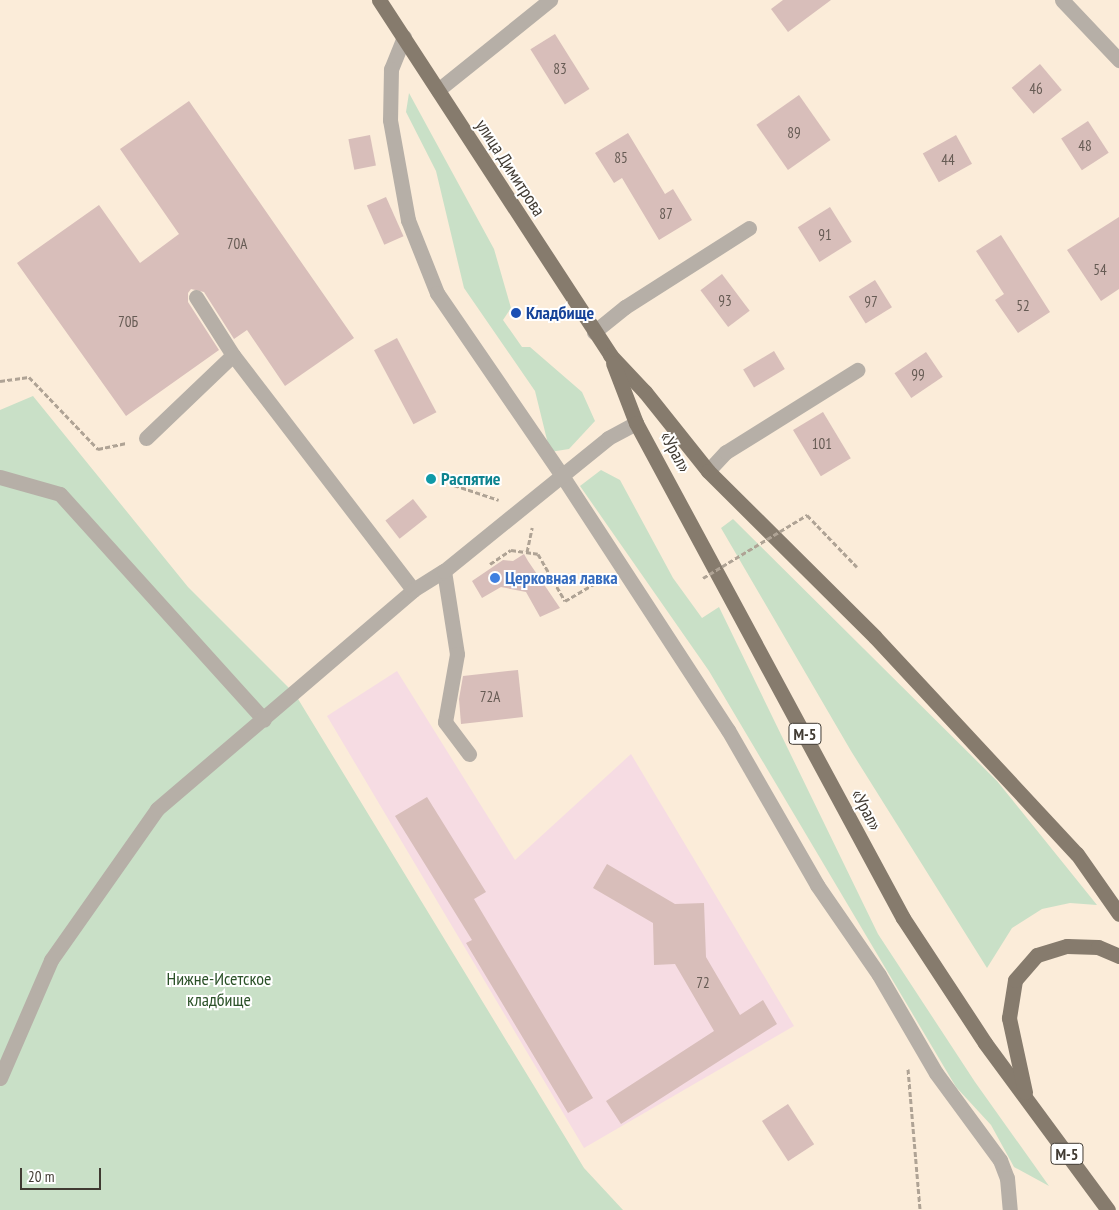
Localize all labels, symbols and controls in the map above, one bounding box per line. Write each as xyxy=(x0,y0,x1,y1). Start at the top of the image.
house number: 83 xyxy=(553,60,567,78)
house number: 46 xyxy=(1029,80,1043,98)
street label: улица Димитрова xyxy=(471,115,549,221)
house number: 89 xyxy=(787,124,801,142)
house number: 48 xyxy=(1078,137,1092,155)
house number: 85 xyxy=(614,149,628,167)
house number: 44 xyxy=(941,151,955,169)
house number: 87 xyxy=(659,205,673,223)
house number: 91 xyxy=(818,226,832,244)
house number: 70А xyxy=(227,235,247,253)
house number: 54 xyxy=(1093,261,1107,279)
house number: 93 xyxy=(718,292,732,310)
house number: 97 xyxy=(864,293,878,311)
house number: 52 xyxy=(1016,297,1030,315)
place label: Кладбище xyxy=(526,302,594,324)
marker: Кладбище xyxy=(510,307,522,319)
house number: 70Б xyxy=(118,313,138,331)
house number: 99 xyxy=(911,366,925,384)
street label: «Урал» xyxy=(655,428,695,476)
house number: 101 xyxy=(812,435,832,453)
place label: Распятие xyxy=(441,468,501,490)
marker: Распятие xyxy=(425,473,437,485)
place label: Церковная лавка xyxy=(505,567,618,589)
marker: Церковная лавка xyxy=(489,572,501,584)
house number: 72А xyxy=(480,688,500,706)
road number: М-5 xyxy=(788,721,822,748)
street label: «Урал» xyxy=(846,786,886,834)
park label: Нижне-Исетское кладбище xyxy=(166,969,272,1012)
house number: 72 xyxy=(696,974,710,992)
road number: М-5 xyxy=(1050,1140,1084,1168)
scale bar xyxy=(22,1158,104,1190)
text: 20 m xyxy=(28,1167,54,1186)

